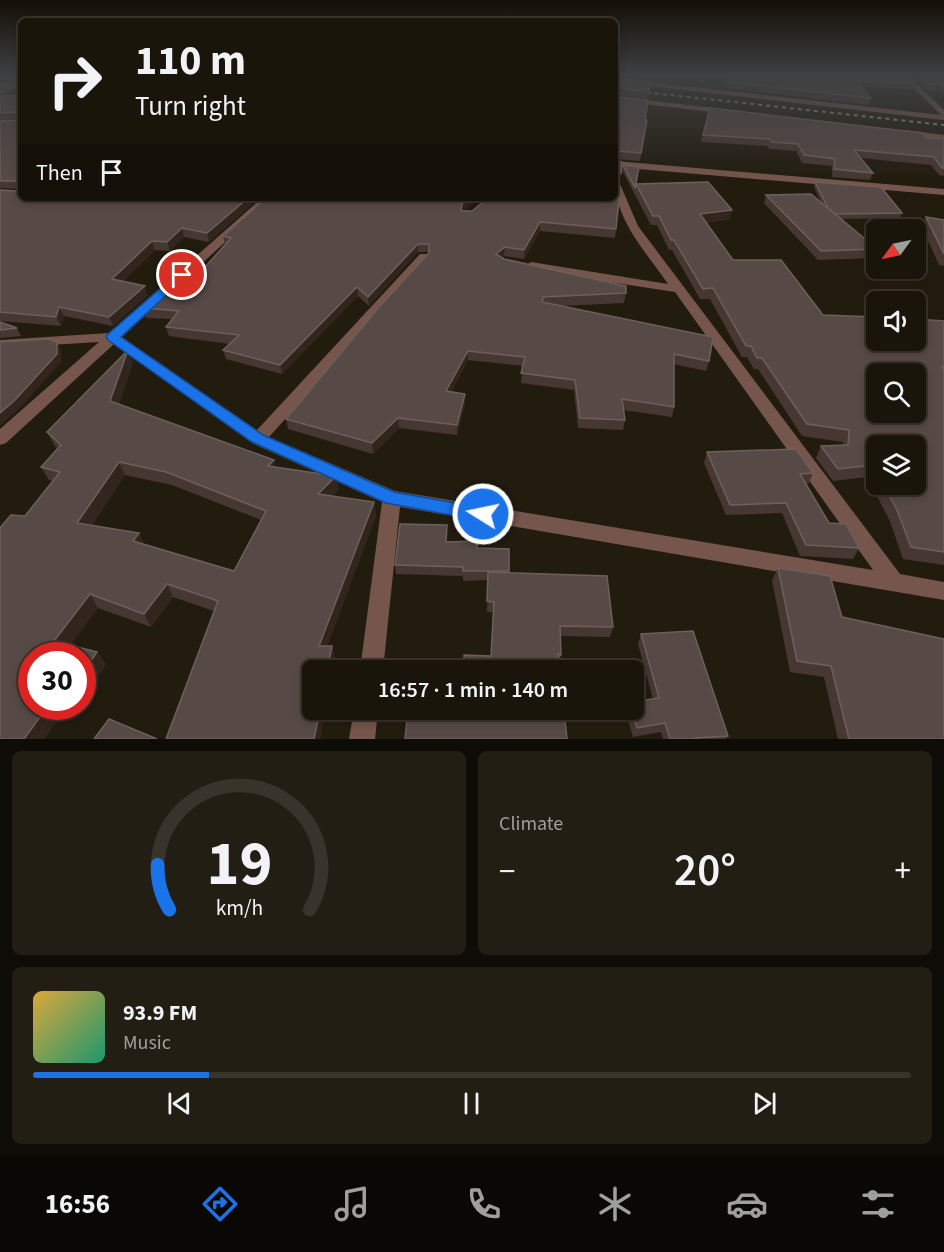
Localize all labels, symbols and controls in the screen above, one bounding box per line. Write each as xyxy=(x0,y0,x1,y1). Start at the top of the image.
text: 110 m xyxy=(135,31,246,91)
icon: right xyxy=(36,42,114,120)
text: Turn right xyxy=(135,87,246,126)
icon: arrive xyxy=(95,156,128,189)
text: Then xyxy=(36,157,83,189)
north arrow xyxy=(866,219,926,279)
map controls xyxy=(866,219,926,495)
pin xyxy=(156,249,207,300)
icon: arrive xyxy=(165,258,198,291)
button: sound xyxy=(866,291,926,351)
button: search xyxy=(866,363,926,423)
button: layers xyxy=(866,435,926,495)
position arrow xyxy=(451,482,515,546)
speed limit sign: 30 xyxy=(18,642,96,720)
text: 16:57 · 1 min · 140 m xyxy=(378,674,568,706)
text: Climate xyxy=(499,810,563,838)
text: 19 xyxy=(206,820,272,909)
text: 20° xyxy=(674,839,736,903)
text: − xyxy=(499,848,515,895)
text: + xyxy=(895,848,911,895)
text: km/h xyxy=(215,893,263,924)
text: 93.9 FM xyxy=(123,997,197,1029)
text: Music xyxy=(123,1029,171,1057)
icon: previous xyxy=(163,1087,196,1120)
icon: pause xyxy=(455,1087,488,1120)
icon: next xyxy=(748,1087,781,1120)
icon: directions xyxy=(199,1183,241,1225)
icon: music xyxy=(331,1183,373,1225)
icon: phone xyxy=(463,1183,505,1225)
icon: climate xyxy=(594,1183,636,1225)
icon: car xyxy=(726,1183,768,1225)
icon: filters xyxy=(857,1183,899,1225)
text: 16:56 xyxy=(45,1185,110,1224)

